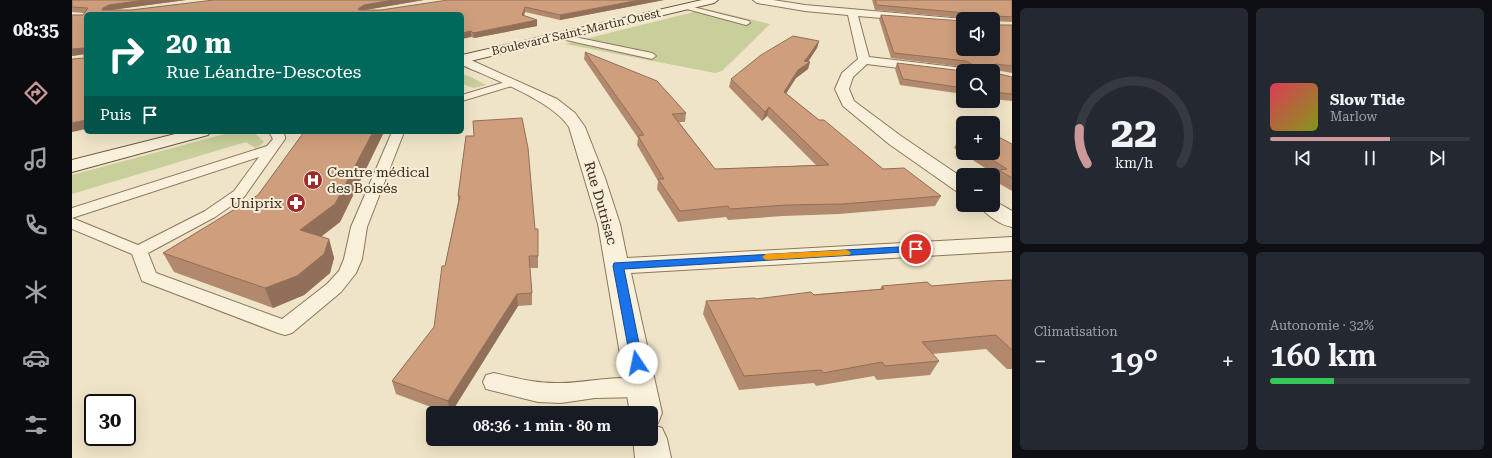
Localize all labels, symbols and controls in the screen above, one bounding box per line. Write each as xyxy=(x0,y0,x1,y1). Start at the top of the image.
street label: Boulevard Saint-Martin Ouest xyxy=(490,6,662,58)
map controls xyxy=(956,12,1000,212)
button: sound xyxy=(956,12,1000,56)
text: 08:35 xyxy=(13,19,59,40)
text: 20 m xyxy=(166,27,231,60)
icon: right xyxy=(100,28,152,80)
text: Rue Léandre-Descotes xyxy=(166,61,361,82)
button: search xyxy=(956,64,1000,108)
icon: directions xyxy=(22,79,50,107)
text: Slow Tide xyxy=(1330,91,1405,109)
icon: arrive xyxy=(139,104,161,126)
text: Puis xyxy=(100,106,131,124)
text: 22 xyxy=(1111,108,1157,157)
text: Marlow xyxy=(1330,109,1377,124)
button: + xyxy=(956,116,1000,160)
icon: music xyxy=(22,145,50,173)
icon: previous xyxy=(1292,147,1314,169)
icon: pause xyxy=(1359,147,1381,169)
icon: next xyxy=(1426,147,1448,169)
text: km/h xyxy=(1115,155,1153,171)
street label: Rue Dutrisac xyxy=(581,159,621,247)
place label: Centre médical des Boisés xyxy=(327,164,430,196)
button: − xyxy=(956,168,1000,212)
hospital icon: Centre médical des Boisés xyxy=(302,169,324,191)
pharmacy icon: Uniprix xyxy=(285,192,307,214)
place label: Uniprix xyxy=(230,195,282,211)
icon: phone xyxy=(22,211,50,239)
pin xyxy=(899,232,933,266)
icon: arrive xyxy=(905,238,927,260)
icon: climate xyxy=(22,278,50,306)
text: Autonomie · 32% xyxy=(1270,318,1374,333)
text: Climatisation xyxy=(1034,324,1118,339)
text: 160 km xyxy=(1270,338,1377,373)
position arrow xyxy=(616,342,658,384)
icon: car xyxy=(22,344,50,372)
text: 19° xyxy=(1110,344,1158,379)
text: − xyxy=(1034,349,1046,374)
text: + xyxy=(1222,349,1234,374)
speed limit sign: 30 xyxy=(84,394,136,446)
icon: filters xyxy=(22,411,50,439)
text: 08:36 · 1 min · 80 m xyxy=(473,417,611,435)

